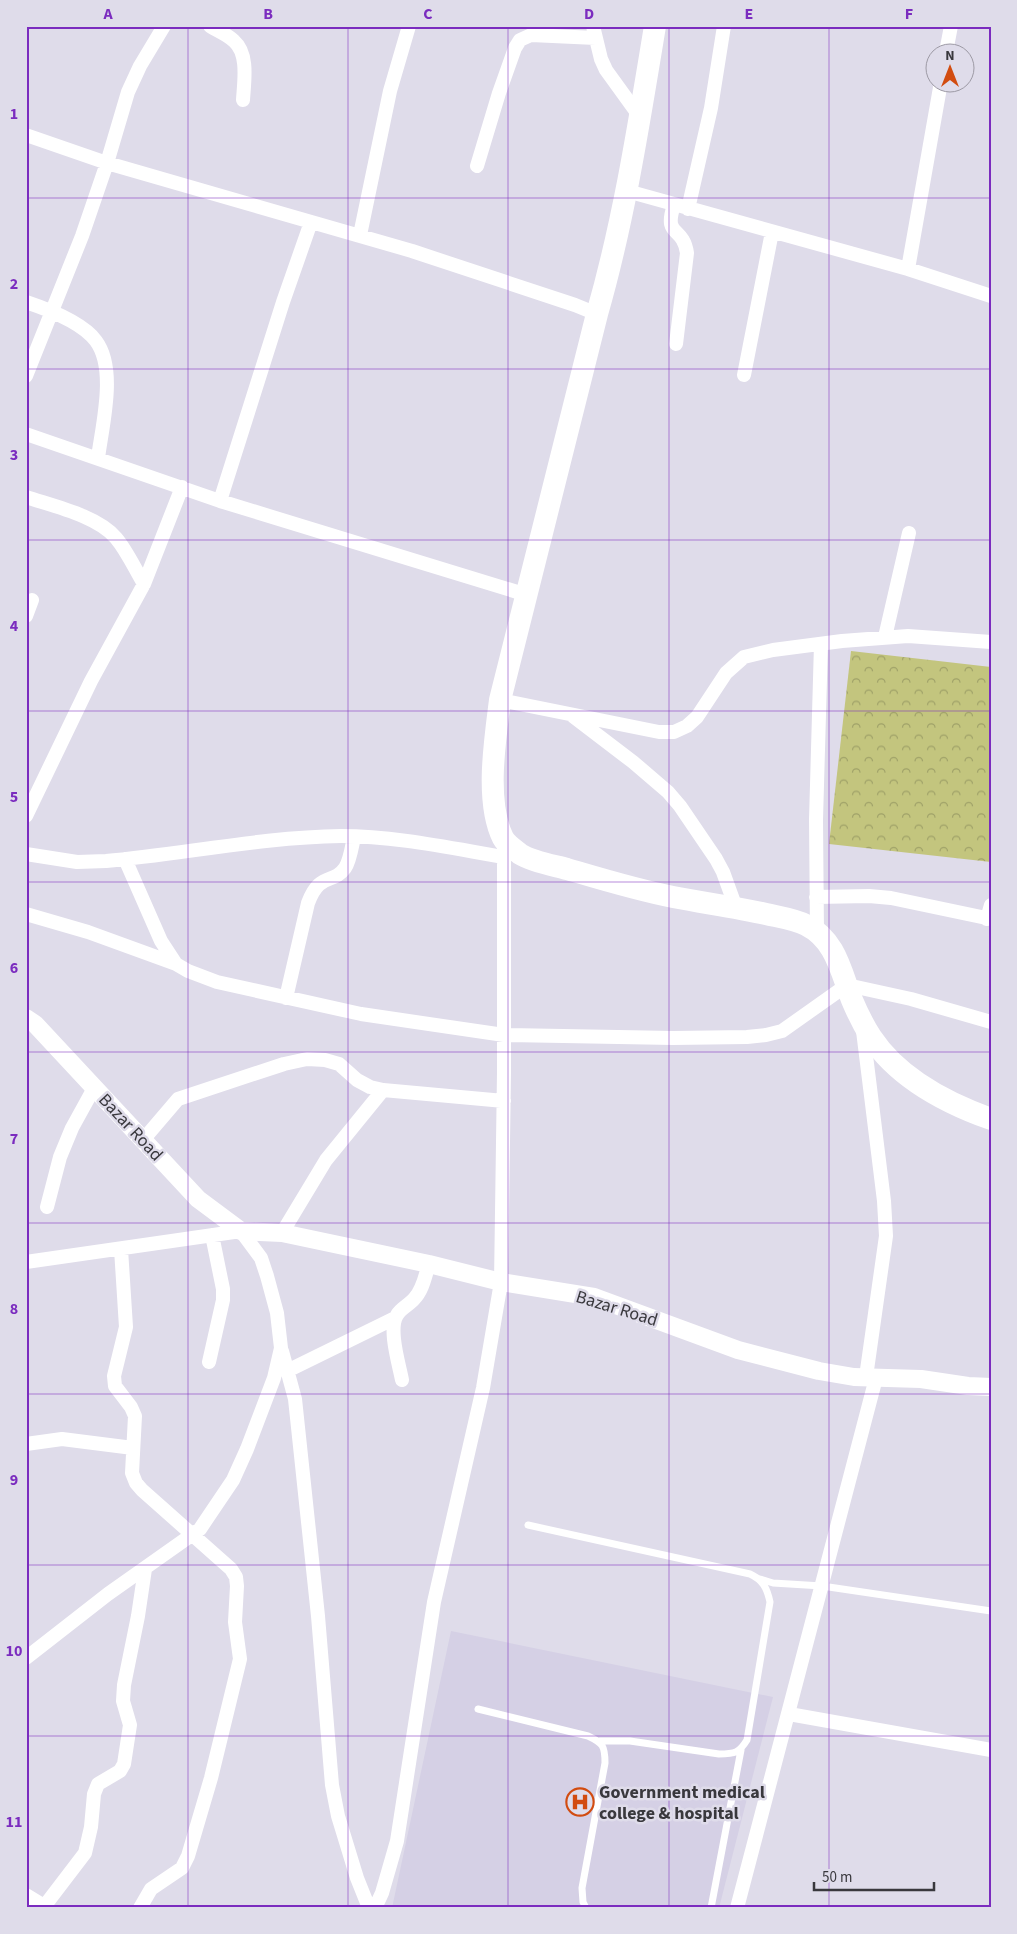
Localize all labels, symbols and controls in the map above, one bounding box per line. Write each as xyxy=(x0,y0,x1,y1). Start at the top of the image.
text: A xyxy=(102,3,113,25)
text: B xyxy=(263,3,273,25)
text: C xyxy=(423,3,433,25)
text: D xyxy=(584,3,594,25)
text: E xyxy=(745,3,753,25)
text: F xyxy=(905,3,913,25)
north arrow xyxy=(924,42,974,92)
text: N xyxy=(945,46,955,66)
text: 1 xyxy=(10,103,18,125)
text: 2 xyxy=(10,273,18,295)
text: 3 xyxy=(10,444,18,466)
text: 4 xyxy=(10,615,19,637)
text: 5 xyxy=(10,786,18,808)
text: 6 xyxy=(10,957,18,979)
street label: Bazar Road xyxy=(93,1088,169,1167)
text: 7 xyxy=(10,1128,18,1150)
street label: Bazar Road xyxy=(573,1284,661,1333)
text: 8 xyxy=(10,1298,18,1320)
text: 9 xyxy=(10,1469,18,1491)
text: 10 xyxy=(6,1640,22,1662)
place label: Government medical college & hospital xyxy=(599,1780,765,1826)
hospital icon: Government medical college & hospital xyxy=(565,1787,595,1817)
text: 11 xyxy=(6,1811,22,1833)
scale bar xyxy=(814,1859,934,1891)
text: 50 m xyxy=(822,1867,852,1888)

